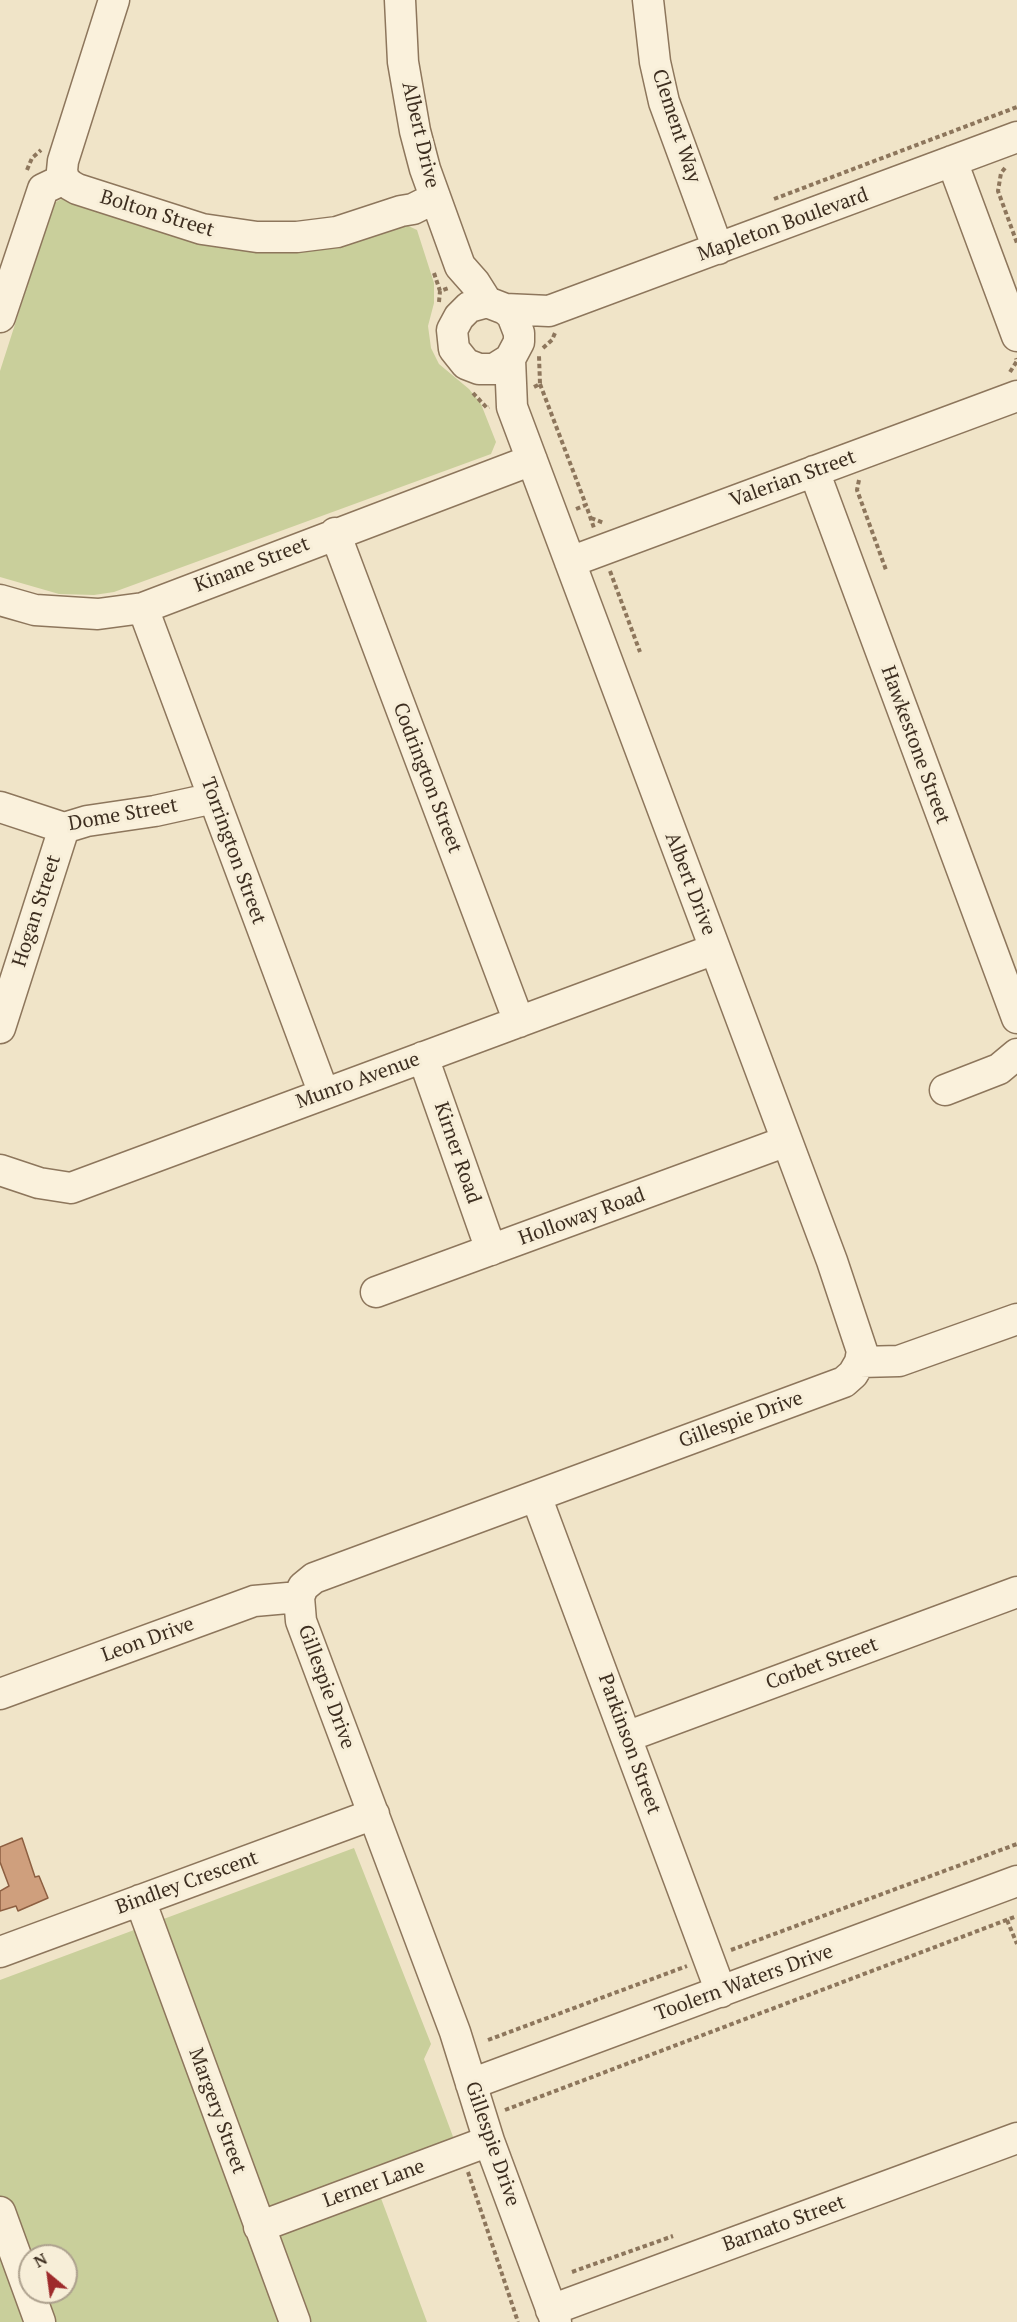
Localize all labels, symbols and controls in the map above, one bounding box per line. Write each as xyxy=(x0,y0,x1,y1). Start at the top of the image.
street label: Clement Way xyxy=(646,66,706,186)
street label: Albert Drive xyxy=(396,80,444,190)
street label: Mapleton Boulevard xyxy=(694,183,872,267)
street label: Bolton Street xyxy=(97,185,217,243)
street label: Valerian Street xyxy=(727,445,859,513)
street label: Kinane Street xyxy=(191,532,313,598)
street label: Hawkestone Street xyxy=(875,663,955,827)
street label: Codrington Street xyxy=(387,699,467,857)
street label: Torrington Street xyxy=(195,774,271,928)
street label: Dome Street xyxy=(66,794,180,836)
street label: Albert Drive xyxy=(659,829,721,939)
street label: Hogan Street xyxy=(8,852,66,970)
street label: Munro Avenue xyxy=(293,1048,423,1114)
street label: Kirner Road xyxy=(428,1099,486,1207)
street label: Holloway Road xyxy=(516,1183,648,1251)
street label: Gillespie Drive xyxy=(676,1386,806,1454)
street label: Leon Drive xyxy=(99,1612,197,1668)
street label: Gillespie Drive xyxy=(292,1622,360,1752)
street label: Corbet Street xyxy=(763,1633,881,1695)
street label: Parkinson Street xyxy=(592,1670,666,1818)
street label: Bindley Crescent xyxy=(113,1846,261,1920)
street label: Toolern Waters Drive xyxy=(652,1940,836,2026)
street label: Margery Street xyxy=(183,2045,251,2177)
street label: Gillespie Drive xyxy=(459,2078,525,2210)
street label: Lerner Lane xyxy=(320,2155,428,2213)
street label: Barnato Street xyxy=(719,2191,849,2257)
north arrow xyxy=(18,2244,78,2304)
text: N xyxy=(30,2247,51,2273)

